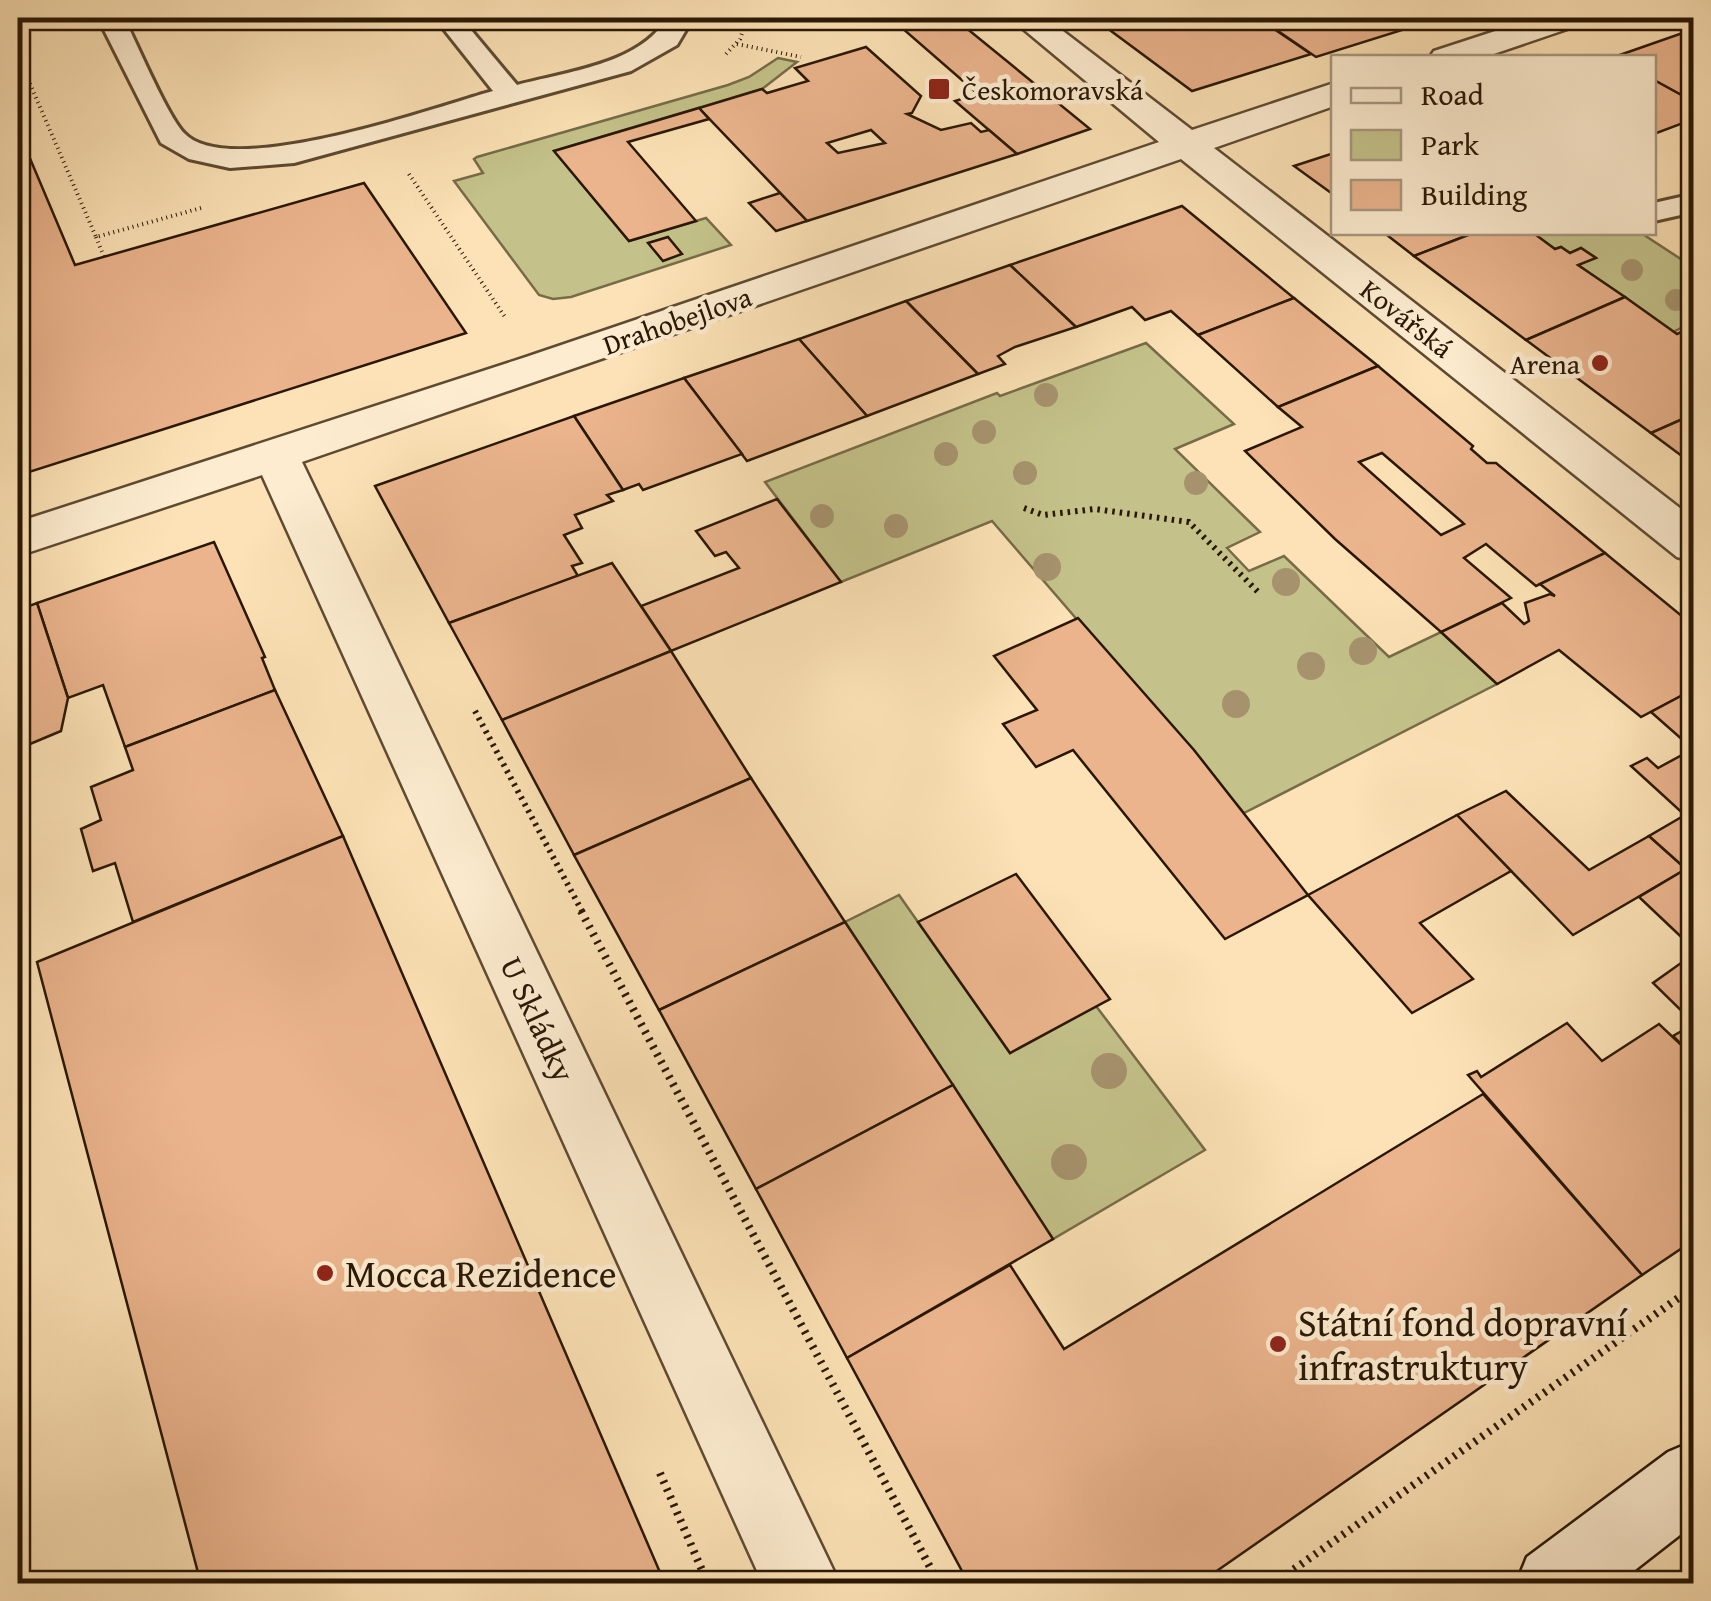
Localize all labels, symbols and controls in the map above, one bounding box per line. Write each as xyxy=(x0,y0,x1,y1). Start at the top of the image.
legend xyxy=(1331,55,1656,235)
place label: Českomoravská xyxy=(962,69,1144,110)
text: Road xyxy=(1421,72,1484,116)
marker: Českomoravská xyxy=(926,76,952,102)
text: Park xyxy=(1421,122,1480,166)
text: Building xyxy=(1421,172,1527,216)
street label: Kovářská xyxy=(1352,269,1463,368)
street label: Drahobejlova xyxy=(597,275,758,365)
place label: Arena xyxy=(1510,343,1581,384)
marker: Arena xyxy=(1589,352,1611,374)
street label: U Skládky xyxy=(489,949,588,1089)
place label: Mocca Rezidence xyxy=(345,1245,617,1301)
marker: Mocca Rezidence xyxy=(314,1262,336,1284)
place label: Státní fond dopravní infrastruktury xyxy=(1298,1294,1628,1394)
marker: Státní fond dopravní infrastruktury xyxy=(1267,1333,1289,1355)

